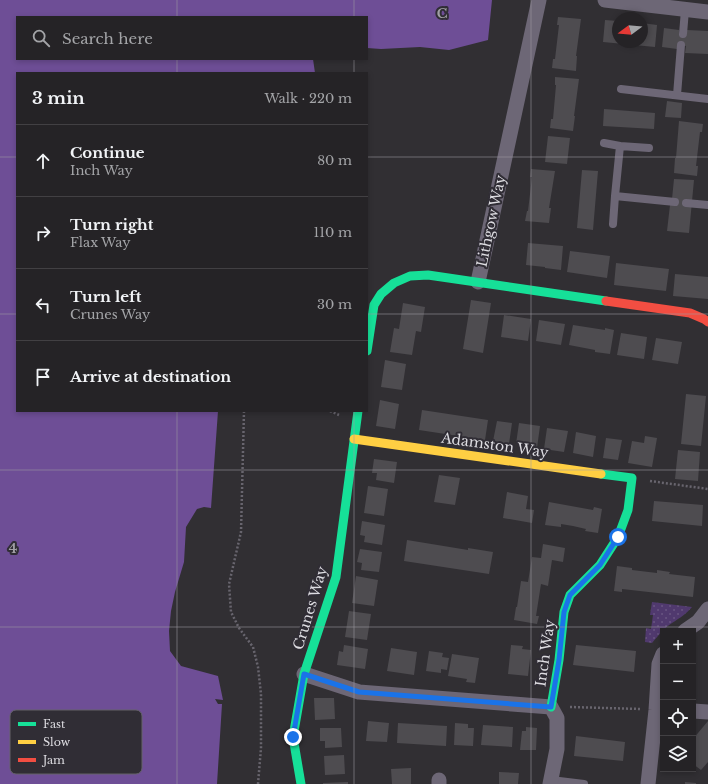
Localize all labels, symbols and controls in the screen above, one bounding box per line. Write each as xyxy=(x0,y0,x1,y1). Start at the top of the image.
text: C xyxy=(437,5,448,22)
north arrow xyxy=(612,12,648,48)
search box xyxy=(16,16,368,60)
icon: search xyxy=(30,27,52,49)
text: Search here xyxy=(62,29,153,48)
text: 3 min xyxy=(32,88,85,109)
text: Walk · 220 m xyxy=(264,90,352,107)
text: Continue xyxy=(70,143,145,162)
icon: ahead xyxy=(32,150,54,172)
text: 80 m xyxy=(317,152,352,169)
text: Inch Way xyxy=(70,162,133,179)
street label: Lithgow Way xyxy=(472,173,510,269)
text: Turn right xyxy=(70,215,153,234)
icon: right xyxy=(32,222,54,244)
text: 110 m xyxy=(313,224,352,241)
text: Flax Way xyxy=(70,234,130,251)
text: Turn left xyxy=(70,287,141,306)
icon: left xyxy=(32,294,54,316)
text: 30 m xyxy=(317,296,352,313)
text: Crunes Way xyxy=(70,306,150,323)
icon: arrive xyxy=(32,366,54,388)
text: Arrive at destination xyxy=(70,367,231,386)
street label: Adamston Way xyxy=(439,428,550,461)
route start xyxy=(609,528,627,546)
text: 4 xyxy=(9,540,18,557)
street label: Crunes Way xyxy=(289,564,331,652)
street label: Inch Way xyxy=(531,618,559,688)
map controls xyxy=(660,628,696,772)
button: + xyxy=(660,628,696,664)
button: − xyxy=(660,664,696,700)
button: locate xyxy=(660,700,696,736)
legend xyxy=(10,710,142,774)
text: Fast xyxy=(43,717,66,731)
route end xyxy=(284,728,302,746)
text: Slow xyxy=(43,735,71,749)
button: layers xyxy=(660,736,696,772)
text: Jam xyxy=(41,753,65,767)

